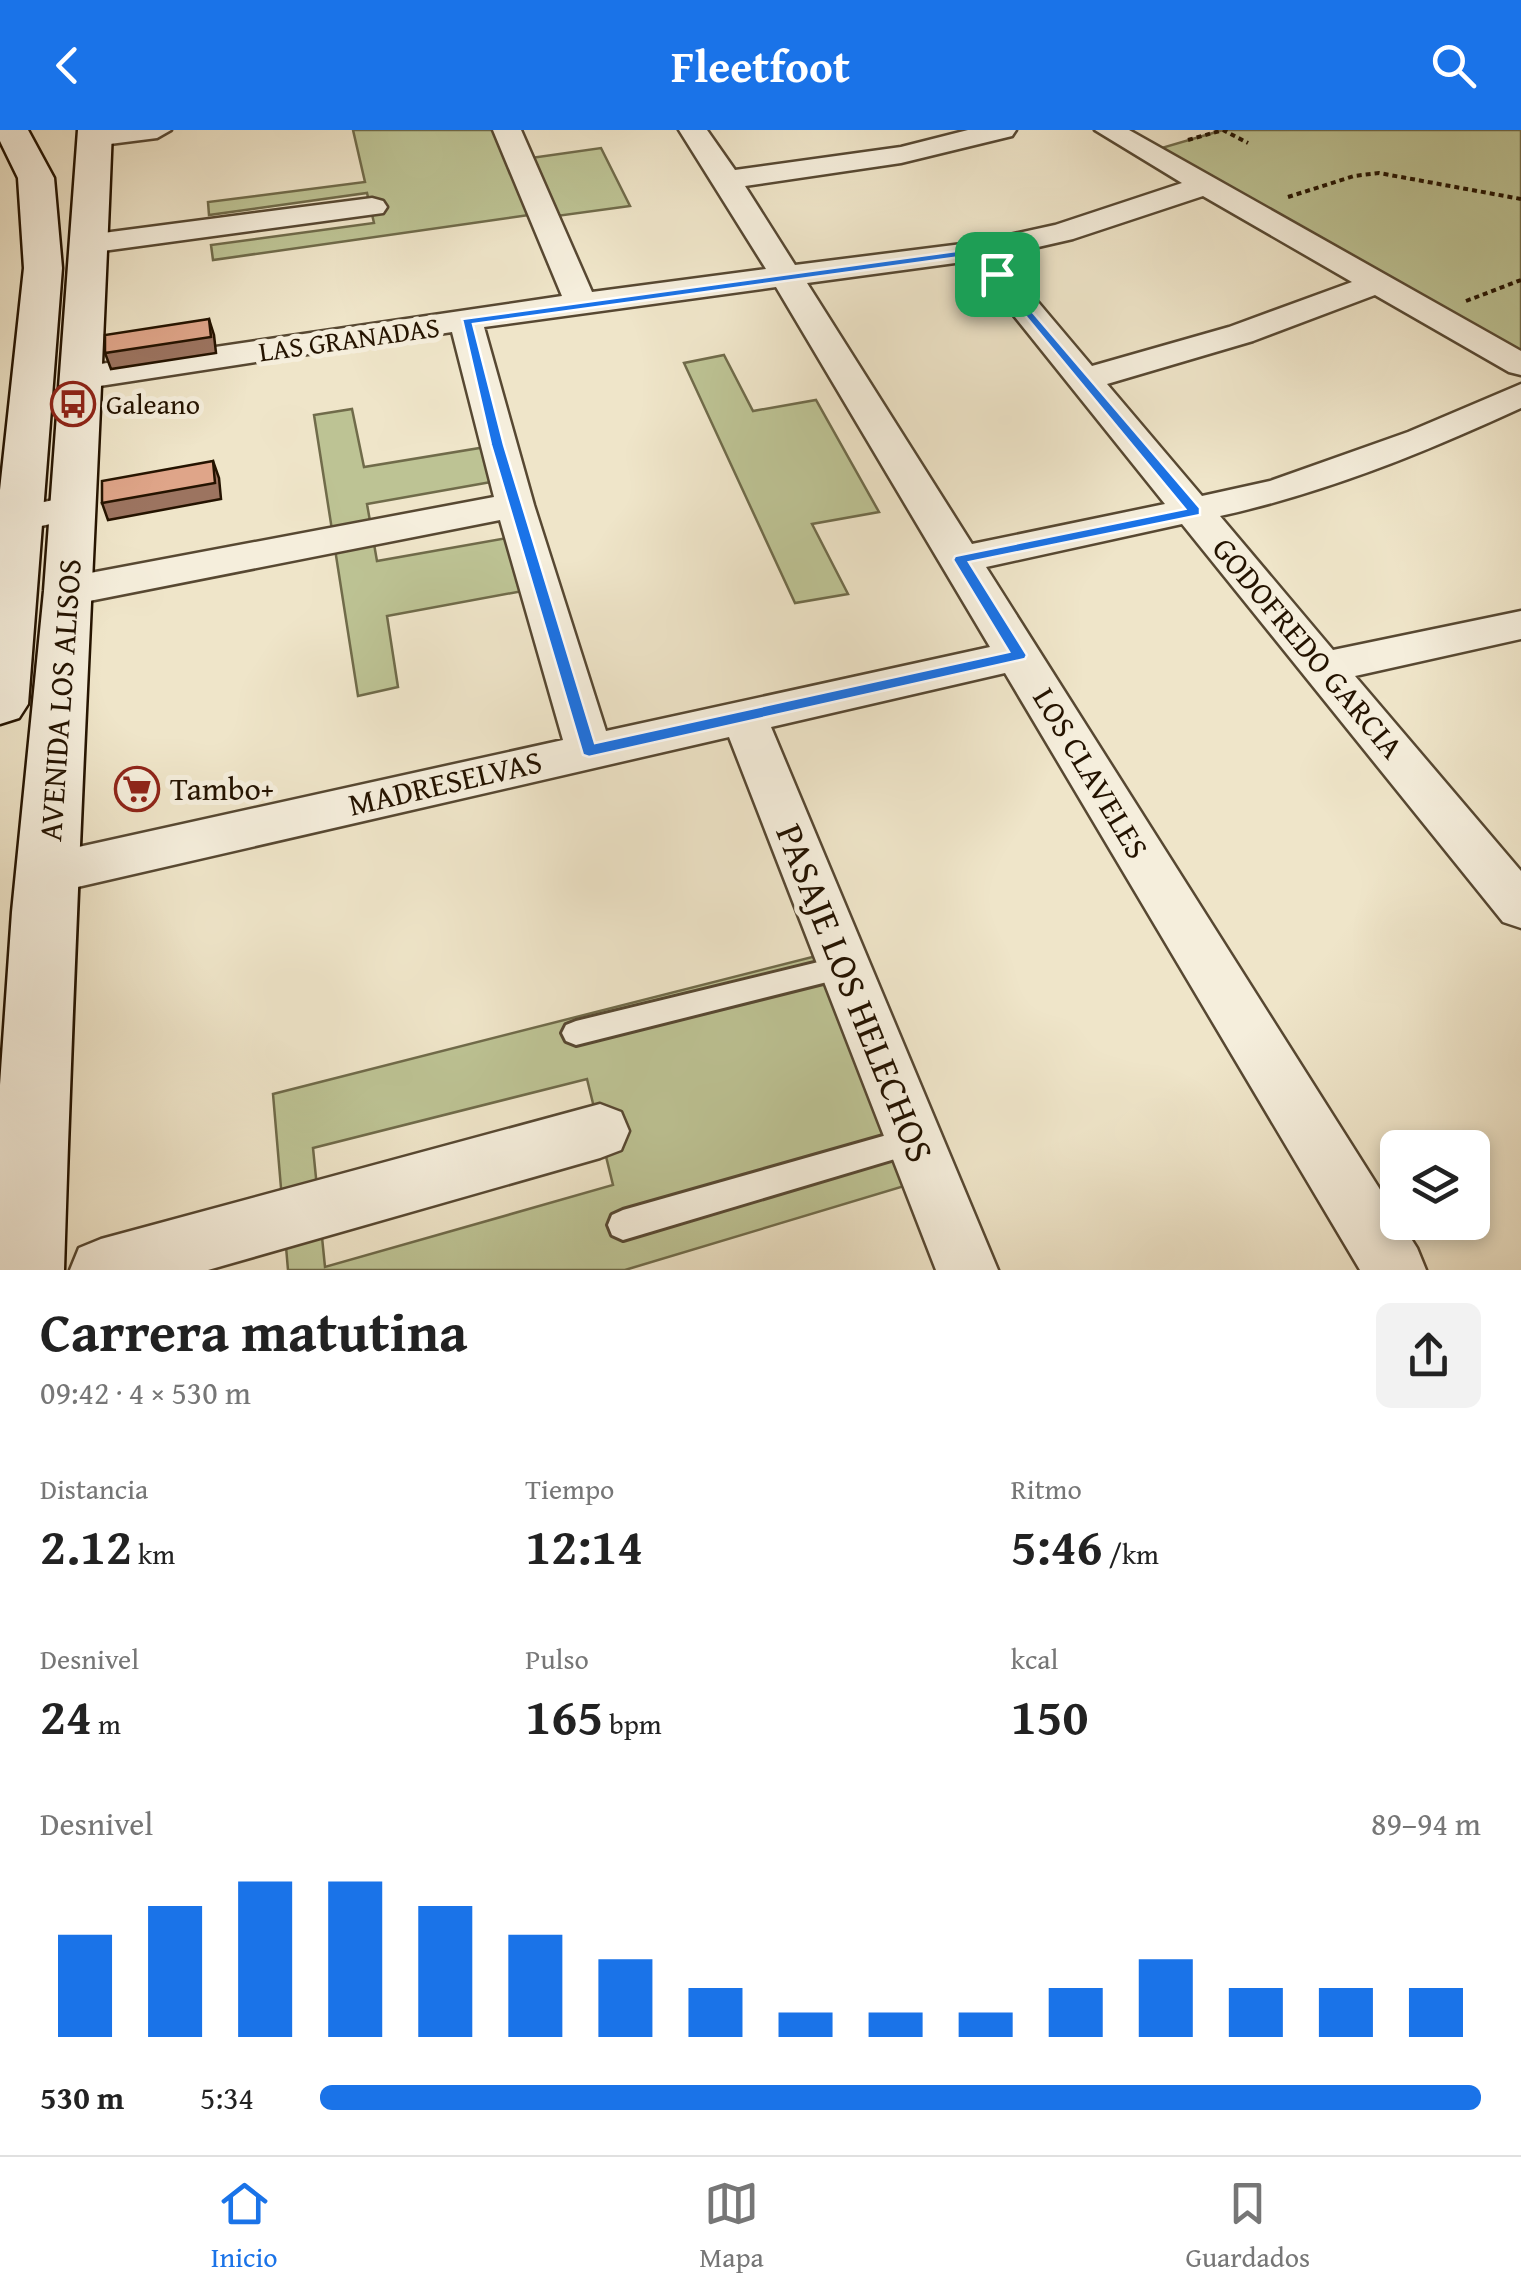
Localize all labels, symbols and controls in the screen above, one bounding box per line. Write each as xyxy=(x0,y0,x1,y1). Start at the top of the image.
text: Fleetfoot xyxy=(671,33,850,98)
icon: back xyxy=(40,38,95,93)
icon: search xyxy=(1426,38,1481,93)
pin xyxy=(955,232,1040,317)
icon: arrive xyxy=(970,247,1025,302)
street label: LAS GRANADAS xyxy=(256,306,442,371)
bus stop icon: Galeano xyxy=(50,381,96,427)
place label: Galeano xyxy=(106,383,200,424)
street label: GODOFREDO GARCIA xyxy=(1201,527,1416,769)
street label: AVENIDA LOS ALISOS xyxy=(26,557,93,843)
street label: LOS CLAVELES xyxy=(1022,678,1161,867)
street label: MADRESELVAS xyxy=(344,737,546,828)
place label: Tambo+ xyxy=(170,765,274,812)
supermarket icon: Tambo+ xyxy=(114,766,160,812)
street label: PASAJE LOS HELECHOS xyxy=(762,815,949,1170)
map controls xyxy=(1380,1130,1490,1240)
button: layers xyxy=(1380,1130,1490,1240)
text: Carrera matutina xyxy=(40,1291,467,1371)
button: share xyxy=(1376,1303,1481,1408)
text: 09:42 · 4 × 530 m xyxy=(40,1369,251,1416)
text: Distancia xyxy=(40,1468,148,1509)
text: Tiempo xyxy=(525,1468,614,1509)
text: Ritmo xyxy=(1011,1468,1082,1509)
text: 2.12 xyxy=(40,1509,132,1582)
text: 12:14 xyxy=(525,1509,643,1582)
text: 5:46 xyxy=(1011,1509,1103,1582)
text: km xyxy=(132,1533,175,1574)
text: /km xyxy=(1103,1533,1159,1574)
text: Desnivel xyxy=(40,1638,139,1679)
text: Pulso xyxy=(525,1638,589,1679)
text: kcal xyxy=(1011,1638,1058,1679)
text: 24 xyxy=(40,1679,92,1752)
text: 165 xyxy=(525,1679,603,1752)
text: 150 xyxy=(1011,1679,1088,1752)
text: m xyxy=(92,1703,121,1744)
text: bpm xyxy=(603,1703,662,1744)
text: Desnivel xyxy=(40,1800,153,1847)
text: 89–94 m xyxy=(1371,1800,1481,1847)
text: 530 m xyxy=(40,2074,124,2121)
text: 5:34 xyxy=(200,2074,254,2121)
tab: Inicio xyxy=(211,2176,278,2277)
tab: Mapa xyxy=(699,2176,764,2277)
tab: Guardados xyxy=(1185,2176,1310,2277)

